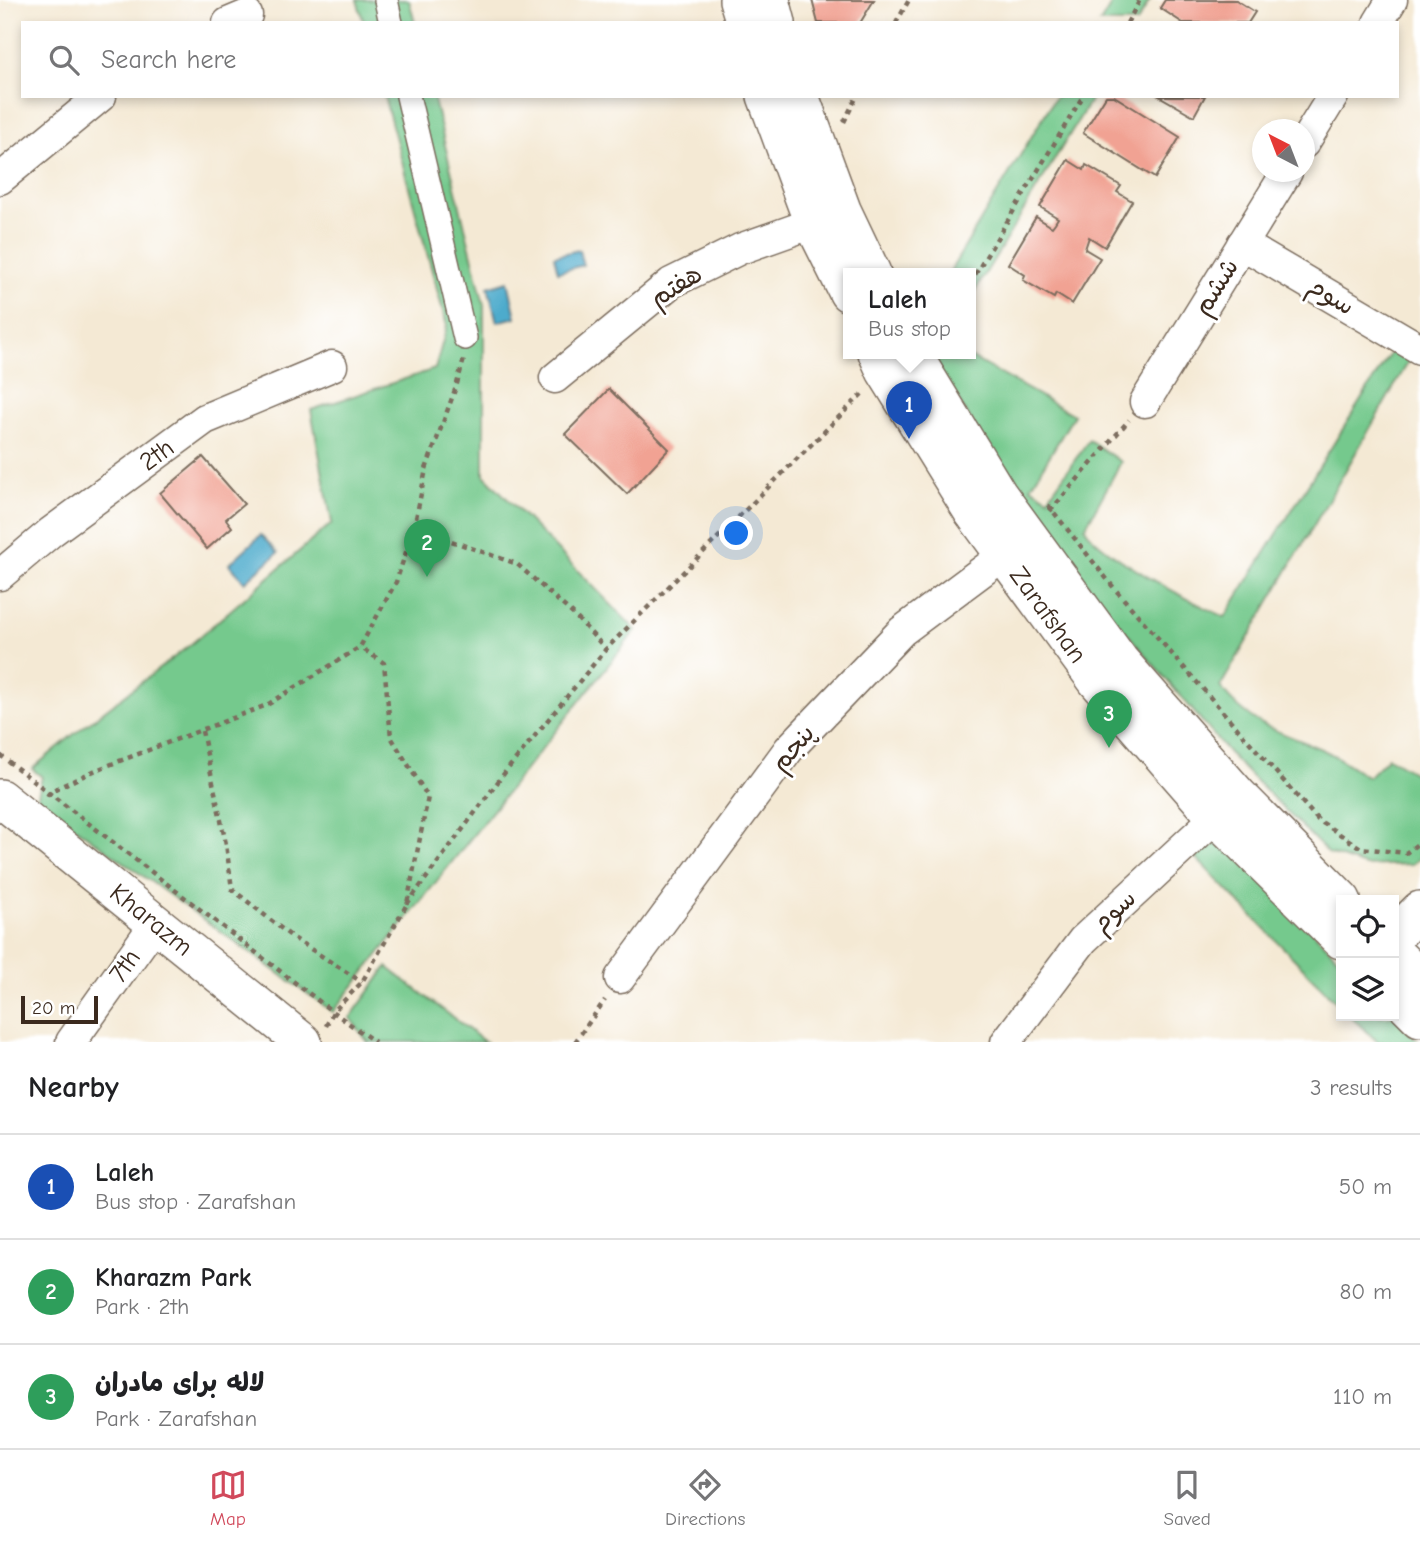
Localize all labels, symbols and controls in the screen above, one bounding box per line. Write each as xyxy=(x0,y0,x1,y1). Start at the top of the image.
search box xyxy=(21,21,1399,98)
icon: search xyxy=(45,41,83,79)
text: Search here xyxy=(101,45,236,75)
north arrow xyxy=(1252,119,1315,182)
street label: ششم xyxy=(1187,253,1248,323)
street label: هفتم xyxy=(644,259,710,317)
popup xyxy=(843,268,976,359)
street label: سوم xyxy=(1300,270,1360,325)
text: Laleh xyxy=(868,285,927,315)
text: Bus stop xyxy=(868,315,951,342)
pin: 1 xyxy=(886,381,932,439)
street label: 2th xyxy=(134,433,180,477)
your location xyxy=(719,516,753,550)
pin: 2 xyxy=(404,519,450,577)
street label: Zarafshan xyxy=(1003,561,1093,669)
pin: 3 xyxy=(1086,690,1132,748)
street label: پنجم xyxy=(765,718,824,780)
street label: Kharazm xyxy=(103,878,199,962)
street label: سوم xyxy=(1086,883,1145,942)
map controls xyxy=(1336,895,1399,1021)
button: locate xyxy=(1336,895,1399,958)
street label: 7th xyxy=(103,944,147,988)
button: layers xyxy=(1336,958,1399,1021)
scale bar xyxy=(21,993,98,1025)
text: 20 m xyxy=(32,997,76,1019)
text: Nearby xyxy=(28,1070,119,1105)
text: 3 results xyxy=(1310,1074,1392,1101)
text: Laleh xyxy=(95,1158,154,1188)
text: 1 xyxy=(46,1173,56,1200)
text: 50 m xyxy=(1339,1173,1392,1200)
text: Bus stop · Zarafshan xyxy=(95,1188,296,1215)
text: Kharazm Park xyxy=(95,1263,251,1293)
text: 2 xyxy=(45,1278,57,1305)
text: 80 m xyxy=(1339,1278,1392,1305)
text: Park · 2th xyxy=(95,1293,189,1320)
text: لاله برای مادران xyxy=(95,1368,264,1398)
text: 3 xyxy=(45,1383,57,1410)
text: 110 m xyxy=(1333,1383,1392,1410)
text: Park · Zarafshan xyxy=(95,1405,257,1432)
tab: Map xyxy=(209,1466,247,1530)
tab: Directions xyxy=(665,1466,745,1530)
tab: Saved xyxy=(1164,1466,1211,1530)

